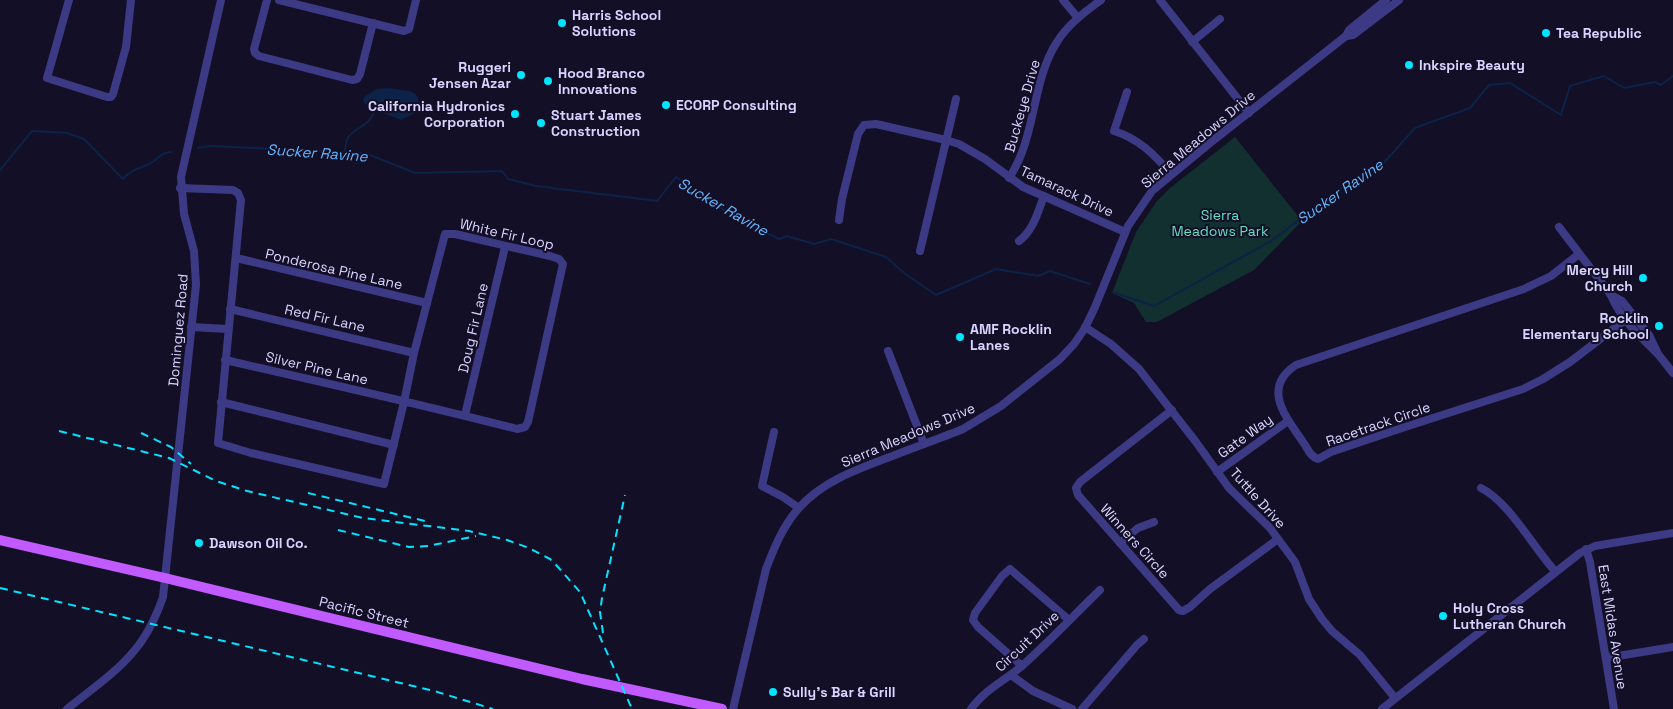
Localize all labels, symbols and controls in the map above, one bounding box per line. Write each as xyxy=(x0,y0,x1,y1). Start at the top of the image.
place label: Harris School Solutions xyxy=(572,6,661,40)
marker: Harris School Solutions xyxy=(556,17,568,29)
place label: Tea Republic xyxy=(1556,24,1642,42)
marker: Tea Republic xyxy=(1540,27,1552,39)
place label: Inkspire Beauty xyxy=(1419,56,1525,74)
place label: Ruggeri Jensen Azar xyxy=(429,58,511,92)
street label: Buckeye Drive xyxy=(1000,58,1044,154)
marker: Inkspire Beauty xyxy=(1403,59,1415,71)
place label: Hood Branco Innovations xyxy=(558,64,645,98)
marker: Ruggeri Jensen Azar xyxy=(515,69,527,81)
marker: Hood Branco Innovations xyxy=(542,75,554,87)
street label: Sierra Meadows Drive xyxy=(1137,86,1259,192)
place label: ECORP Consulting xyxy=(676,96,797,114)
place label: California Hydronics Corporation xyxy=(368,97,505,131)
marker: ECORP Consulting xyxy=(660,99,672,111)
place label: Stuart James Construction xyxy=(551,106,642,140)
marker: California Hydronics Corporation xyxy=(509,108,521,120)
marker: Stuart James Construction xyxy=(535,117,547,129)
water label: Sucker Ravine xyxy=(266,140,369,166)
water label: Sucker Ravine xyxy=(1293,154,1387,228)
street label: Tamarack Drive xyxy=(1017,161,1117,221)
water label: Sucker Ravine xyxy=(675,173,773,241)
park label: Sierra Meadows Park xyxy=(1171,206,1269,240)
street label: White Fir Loop xyxy=(458,214,556,254)
street label: Ponderosa Pine Lane xyxy=(264,244,404,294)
place label: Mercy Hill Church xyxy=(1567,261,1633,295)
marker: Mercy Hill Church xyxy=(1637,272,1649,284)
street label: Dominguez Road xyxy=(164,273,192,387)
street label: Doug Fir Lane xyxy=(454,281,492,375)
street label: Red Fir Lane xyxy=(283,300,367,336)
place label: Rocklin Elementary School xyxy=(1523,309,1649,343)
place label: AMF Rocklin Lanes xyxy=(970,320,1052,354)
marker: Rocklin Elementary School xyxy=(1653,320,1665,332)
marker: AMF Rocklin Lanes xyxy=(954,331,966,343)
street label: Silver Pine Lane xyxy=(264,347,370,389)
street label: Racetrack Circle xyxy=(1323,398,1433,450)
street label: Sierra Meadows Drive xyxy=(838,399,978,471)
street label: Gate Way xyxy=(1214,410,1276,462)
street label: Tuttle Drive xyxy=(1226,464,1290,532)
street label: Winners Circle xyxy=(1097,500,1173,582)
place label: Dawson Oil Co. xyxy=(209,534,308,552)
marker: Dawson Oil Co. xyxy=(193,537,205,549)
street label: East Midas Avenue xyxy=(1594,563,1632,691)
street label: Pacific Street xyxy=(317,592,411,632)
place label: Holy Cross Lutheran Church xyxy=(1453,599,1566,633)
street label: Circuit Drive xyxy=(991,607,1063,675)
marker: Holy Cross Lutheran Church xyxy=(1437,610,1449,622)
place label: Sully's Bar & Grill xyxy=(783,683,895,701)
marker: Sully's Bar & Grill xyxy=(767,686,779,698)

